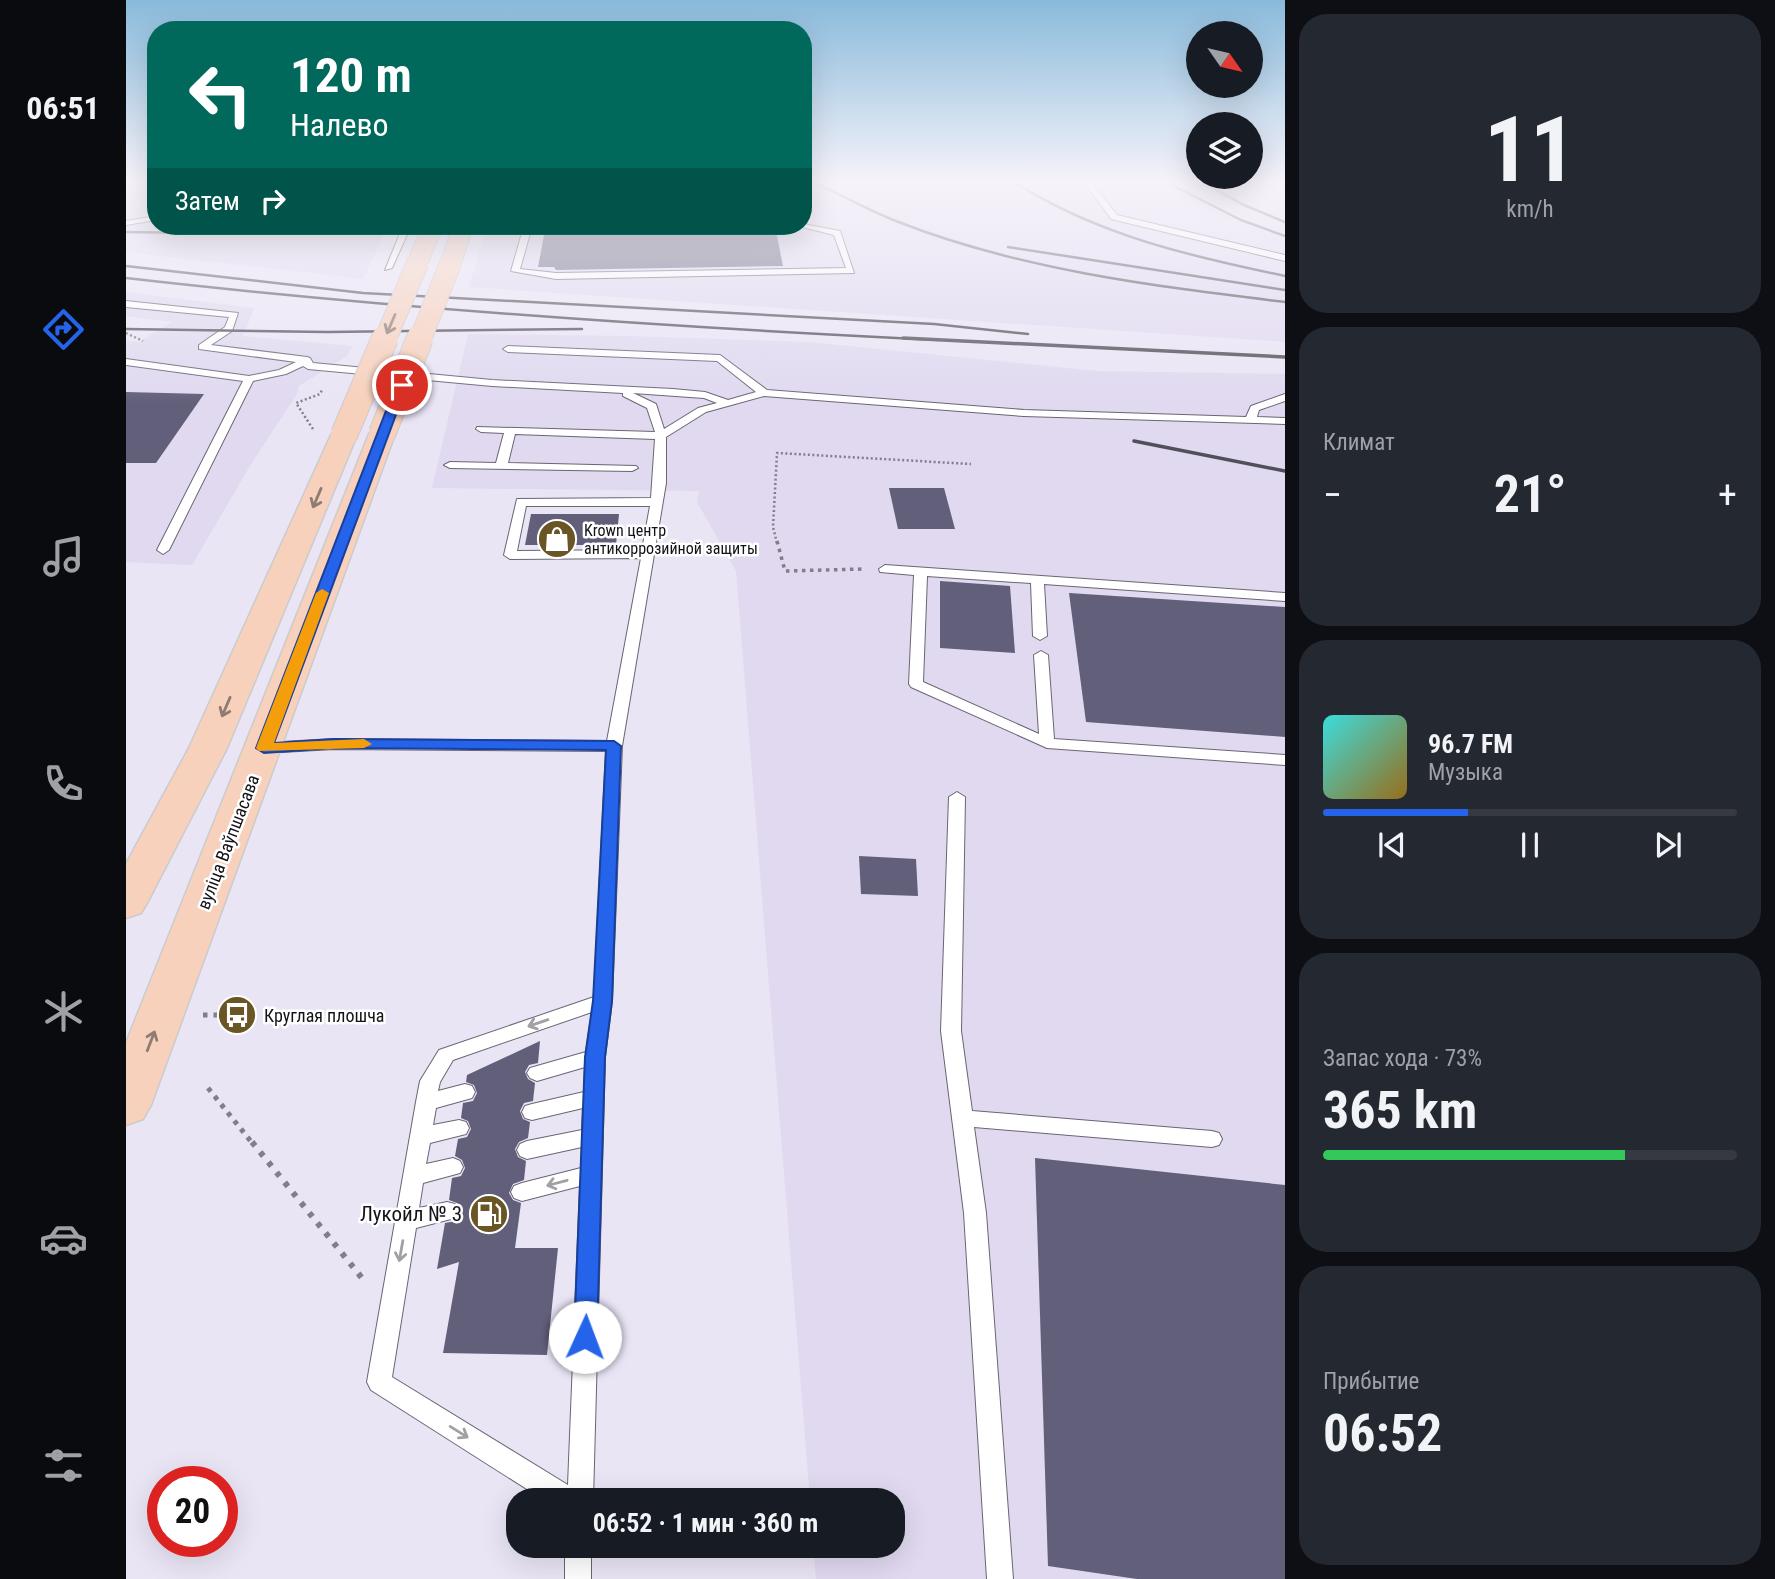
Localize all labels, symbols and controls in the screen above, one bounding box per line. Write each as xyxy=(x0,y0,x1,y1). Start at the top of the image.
north arrow xyxy=(1186,21,1264,98)
map controls xyxy=(1186,21,1263,189)
text: 120 m xyxy=(290,47,412,104)
icon: left xyxy=(175,49,266,140)
text: 06:51 xyxy=(26,89,100,127)
text: 11 xyxy=(1484,97,1576,203)
text: Налево xyxy=(290,106,389,144)
button: layers xyxy=(1186,112,1263,189)
icon: right xyxy=(254,182,292,220)
text: Затем xyxy=(175,186,240,216)
text: km/h xyxy=(1506,196,1554,223)
icon: directions xyxy=(39,305,88,354)
one-way arrow xyxy=(384,313,397,335)
pin xyxy=(372,355,432,415)
icon: arrive xyxy=(383,366,421,404)
text: Климат xyxy=(1323,429,1395,456)
text: 21° xyxy=(1494,464,1566,525)
text: − xyxy=(1323,473,1342,517)
text: + xyxy=(1718,473,1737,517)
one-way arrow xyxy=(309,487,322,508)
shop icon: Krown центр антикоррозийной защиты xyxy=(536,518,578,560)
place label: Krown центр антикоррозийной защиты xyxy=(584,521,758,558)
icon: music xyxy=(39,532,88,581)
one-way arrow xyxy=(219,695,232,717)
text: 96.7 FM xyxy=(1428,729,1513,759)
icon: phone xyxy=(39,759,88,808)
text: Музыка xyxy=(1428,759,1503,786)
street label: вуліца Ваўпшасава xyxy=(193,772,263,912)
icon: previous xyxy=(1373,826,1411,864)
icon: pause xyxy=(1511,826,1549,864)
icon: next xyxy=(1649,826,1687,864)
icon: climate xyxy=(39,987,88,1036)
bus stop icon: Круглая плошча xyxy=(216,994,258,1036)
place label: Круглая плошча xyxy=(264,1005,384,1026)
one-way arrow xyxy=(528,1018,550,1030)
one-way arrow xyxy=(145,1031,158,1053)
text: Запас хода · 73% xyxy=(1323,1045,1482,1072)
text: 365 km xyxy=(1323,1080,1477,1141)
one-way arrow xyxy=(546,1177,569,1190)
fuel station icon: Лукойл № 3 xyxy=(468,1193,510,1235)
place label: Лукойл № 3 xyxy=(360,1202,462,1226)
icon: car xyxy=(39,1214,88,1263)
one-way arrow xyxy=(394,1239,407,1262)
position arrow xyxy=(548,1300,622,1374)
text: Прибытие xyxy=(1323,1368,1419,1395)
text: 06:52 xyxy=(1323,1403,1442,1464)
one-way arrow xyxy=(449,1425,468,1440)
icon: filters xyxy=(39,1441,88,1490)
speed limit sign: 20 xyxy=(147,1466,238,1557)
text: 06:52 · 1 мин · 360 m xyxy=(593,1508,818,1538)

